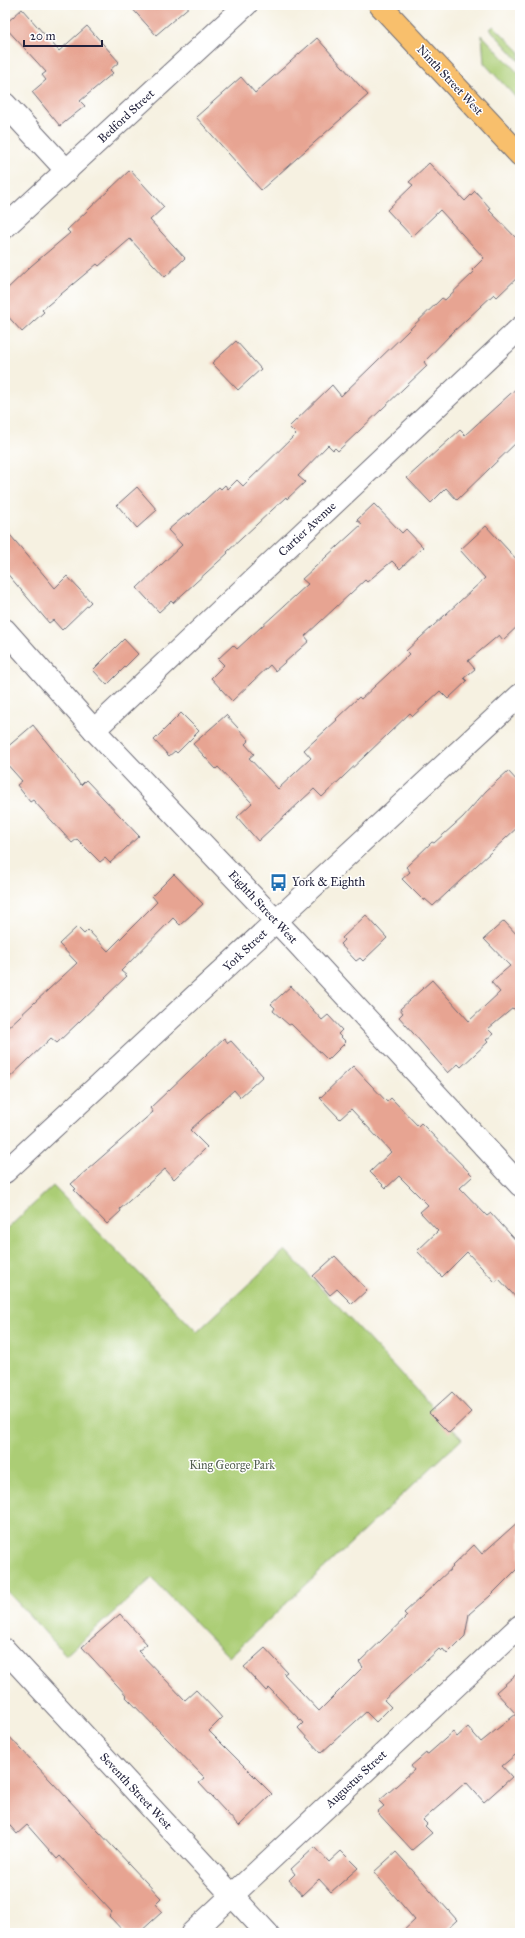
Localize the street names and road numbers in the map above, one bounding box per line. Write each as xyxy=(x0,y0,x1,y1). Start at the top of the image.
street label: Ninth Street West xyxy=(414,42,486,118)
street label: Bedford Street xyxy=(95,86,158,146)
street label: Cartier Avenue xyxy=(275,499,339,559)
street label: Eighth Street West xyxy=(225,868,301,948)
street label: York Street xyxy=(220,926,271,974)
street label: Augustus Street xyxy=(322,1747,391,1812)
street label: Seventh Street West xyxy=(97,1750,175,1833)

